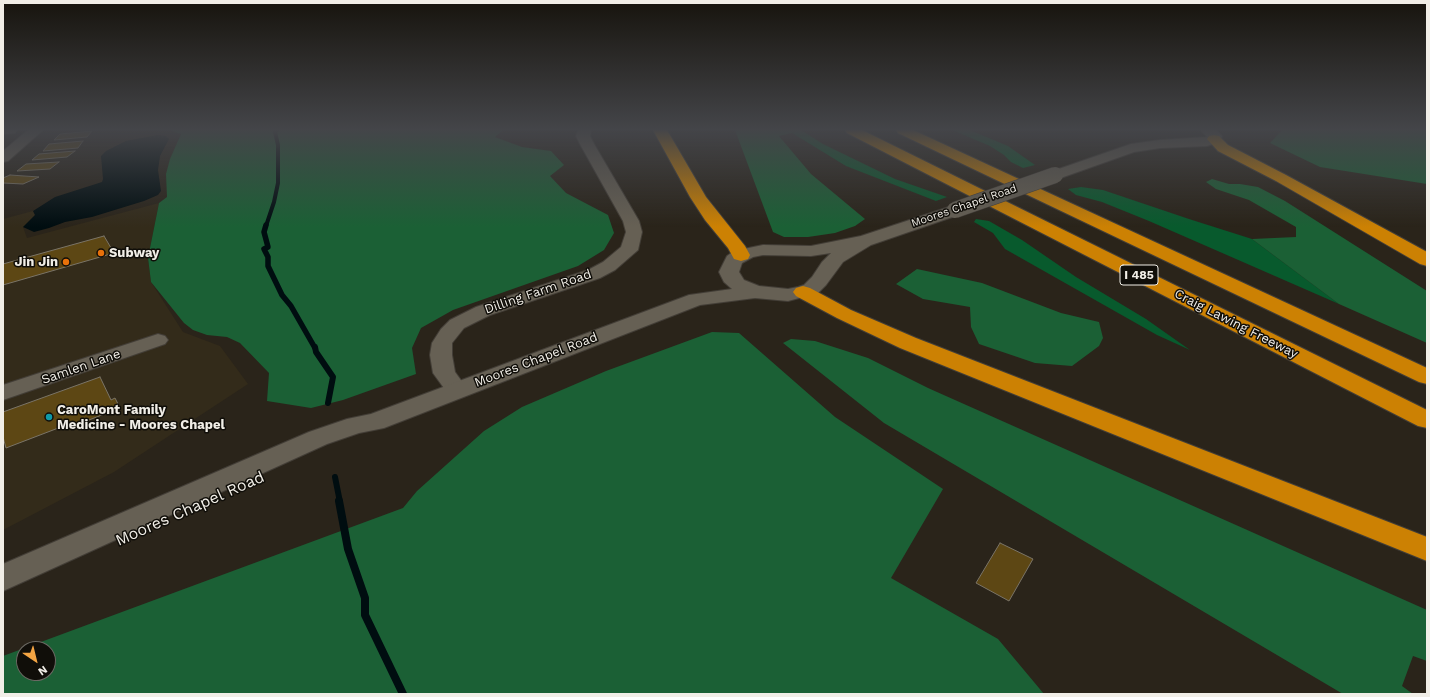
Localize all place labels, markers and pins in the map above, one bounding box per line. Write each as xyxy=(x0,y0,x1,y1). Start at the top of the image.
place label: Subway xyxy=(109,245,159,261)
marker: Subway xyxy=(96,248,106,258)
place label: Jin Jin xyxy=(15,254,58,270)
marker: Jin Jin xyxy=(61,257,71,267)
place label: CaroMont Family Medicine - Moores Chapel xyxy=(57,402,225,433)
marker: CaroMont Family Medicine - Moores Chapel xyxy=(44,412,54,422)

